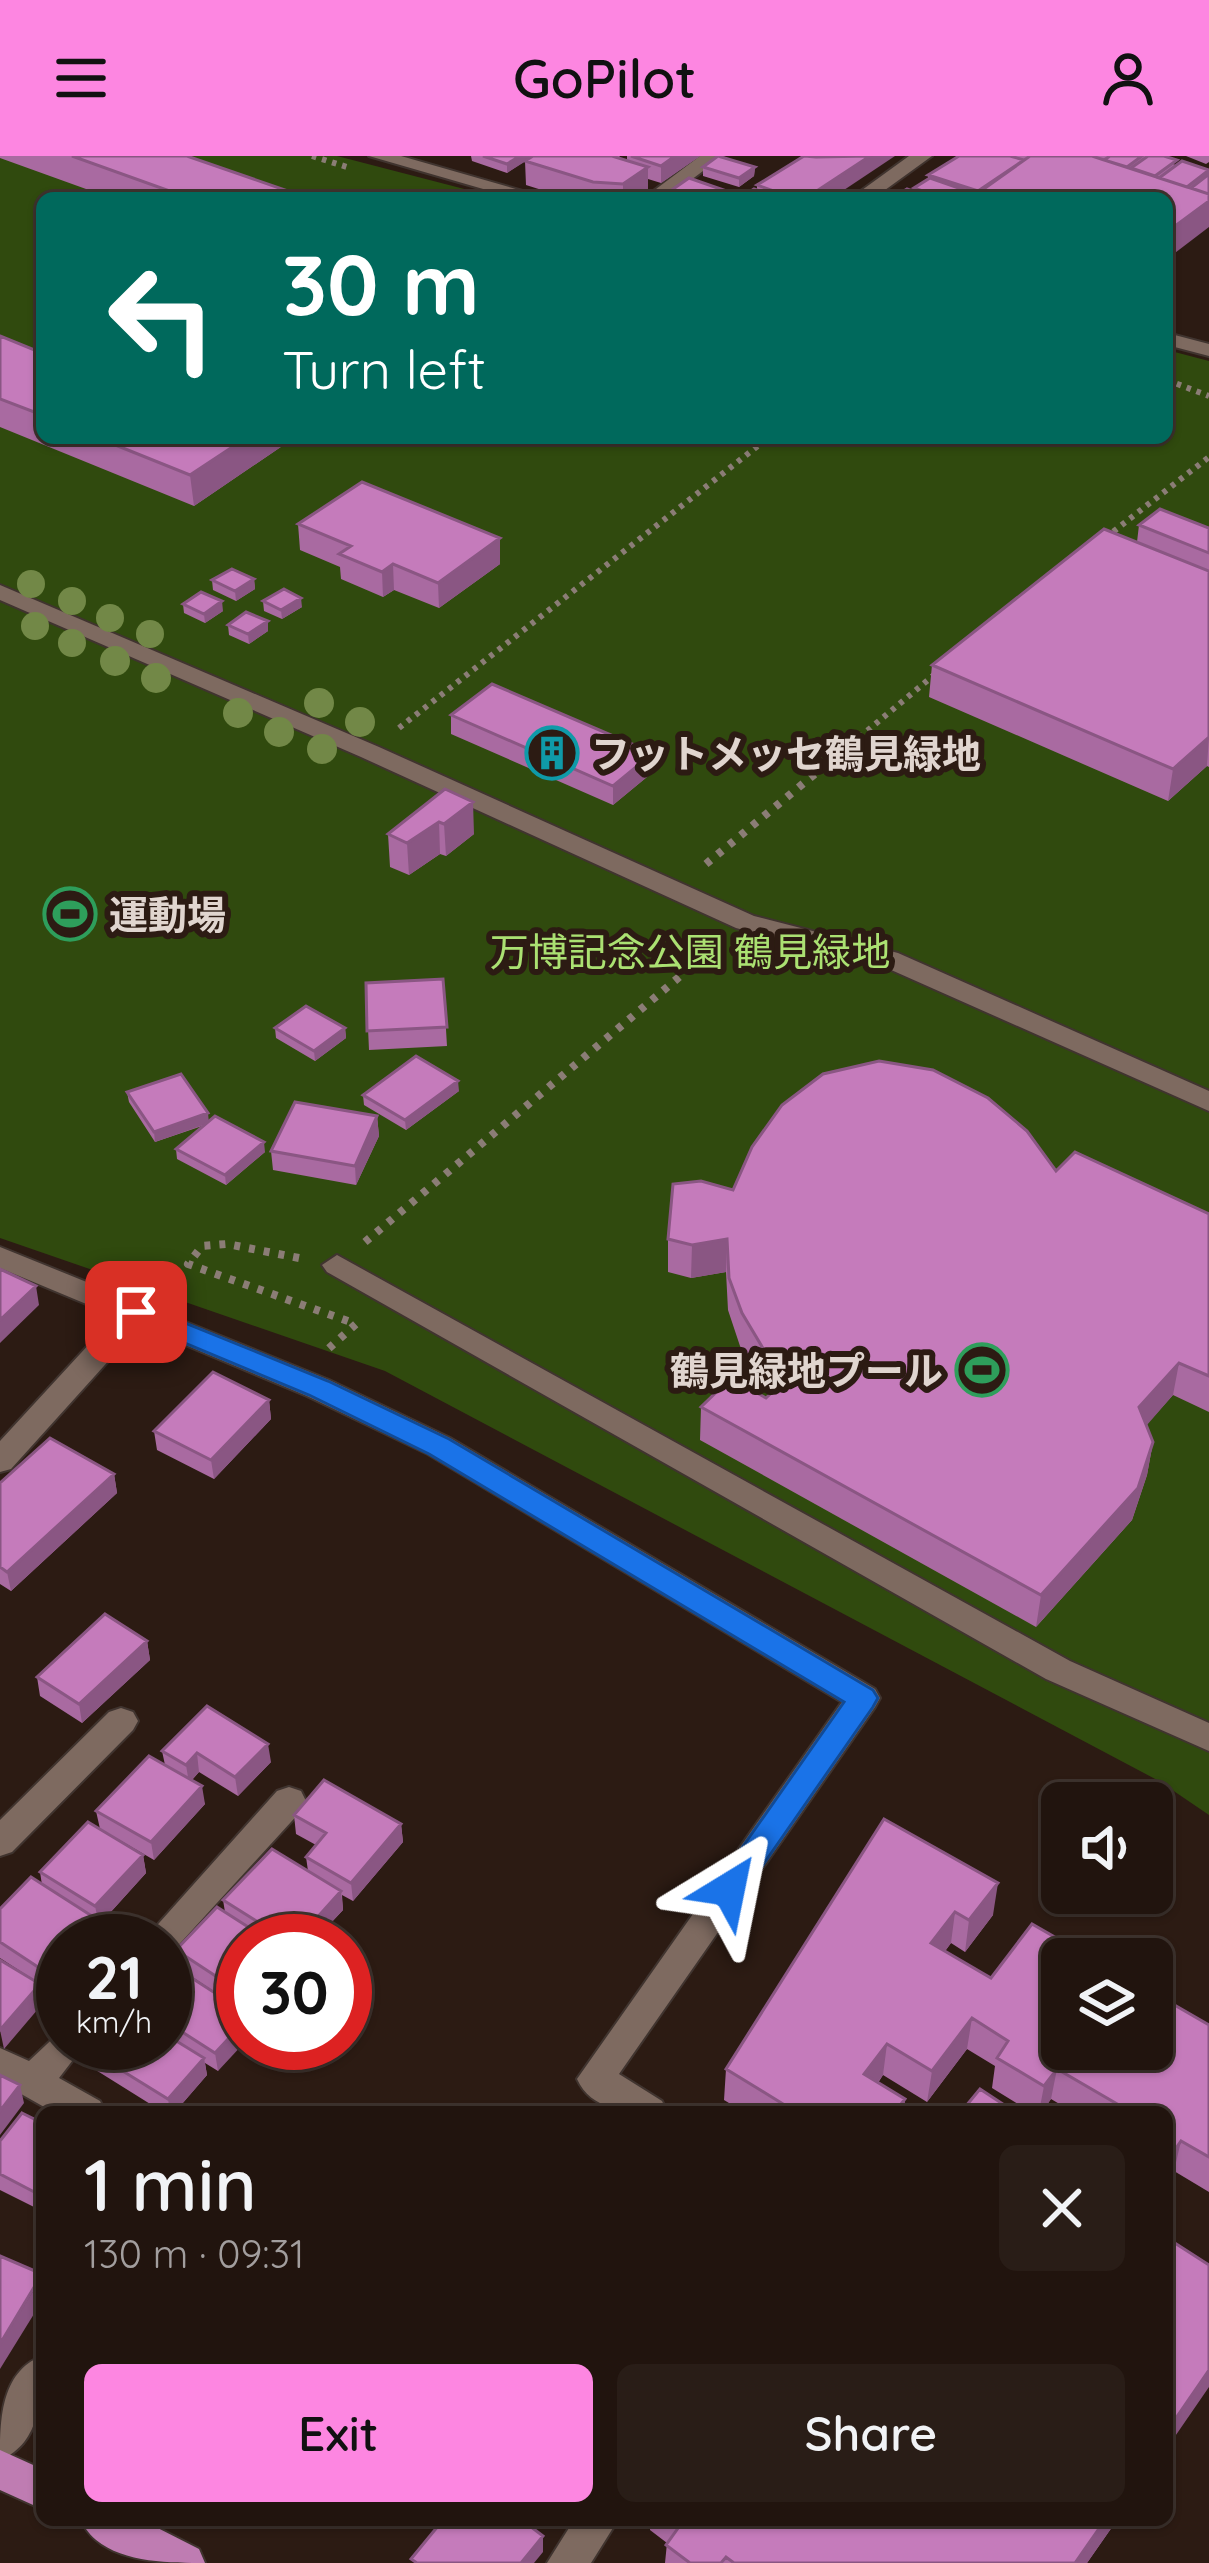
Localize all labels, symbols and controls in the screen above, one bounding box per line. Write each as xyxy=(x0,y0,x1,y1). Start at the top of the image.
text: GoPilot xyxy=(513,44,696,112)
icon: menu xyxy=(48,45,114,111)
icon: person xyxy=(1095,45,1161,111)
text: 30 m xyxy=(282,231,480,336)
icon: left xyxy=(84,240,240,396)
text: Turn left xyxy=(282,335,486,403)
building icon: フットメッセ鶴見緑地 xyxy=(524,725,580,781)
place label: フットメッセ鶴見緑地 xyxy=(591,729,981,778)
sports icon: 運動場 xyxy=(42,886,98,942)
place label: 運動場 xyxy=(109,890,226,939)
park label: 万博記念公園 鶴見緑地 xyxy=(490,927,890,976)
pin xyxy=(85,1261,187,1363)
icon: arrive xyxy=(103,1279,169,1345)
sports icon: 鶴見緑地プール xyxy=(954,1342,1010,1398)
place label: 鶴見緑地プール xyxy=(670,1346,943,1395)
map controls xyxy=(1041,1782,1173,2070)
button: sound xyxy=(1041,1782,1173,1914)
position arrow xyxy=(666,1826,792,1952)
speed limit sign: 30 xyxy=(216,1914,372,2070)
button: layers xyxy=(1041,1938,1173,2070)
text: 21 xyxy=(85,1939,143,2014)
text: km/h xyxy=(76,2003,152,2041)
text: 1 min xyxy=(84,2139,257,2229)
button: close xyxy=(999,2145,1125,2271)
text: 130 m · 09:31 xyxy=(84,2229,304,2278)
button: Exit xyxy=(84,2364,593,2502)
button: Share xyxy=(617,2364,1125,2502)

